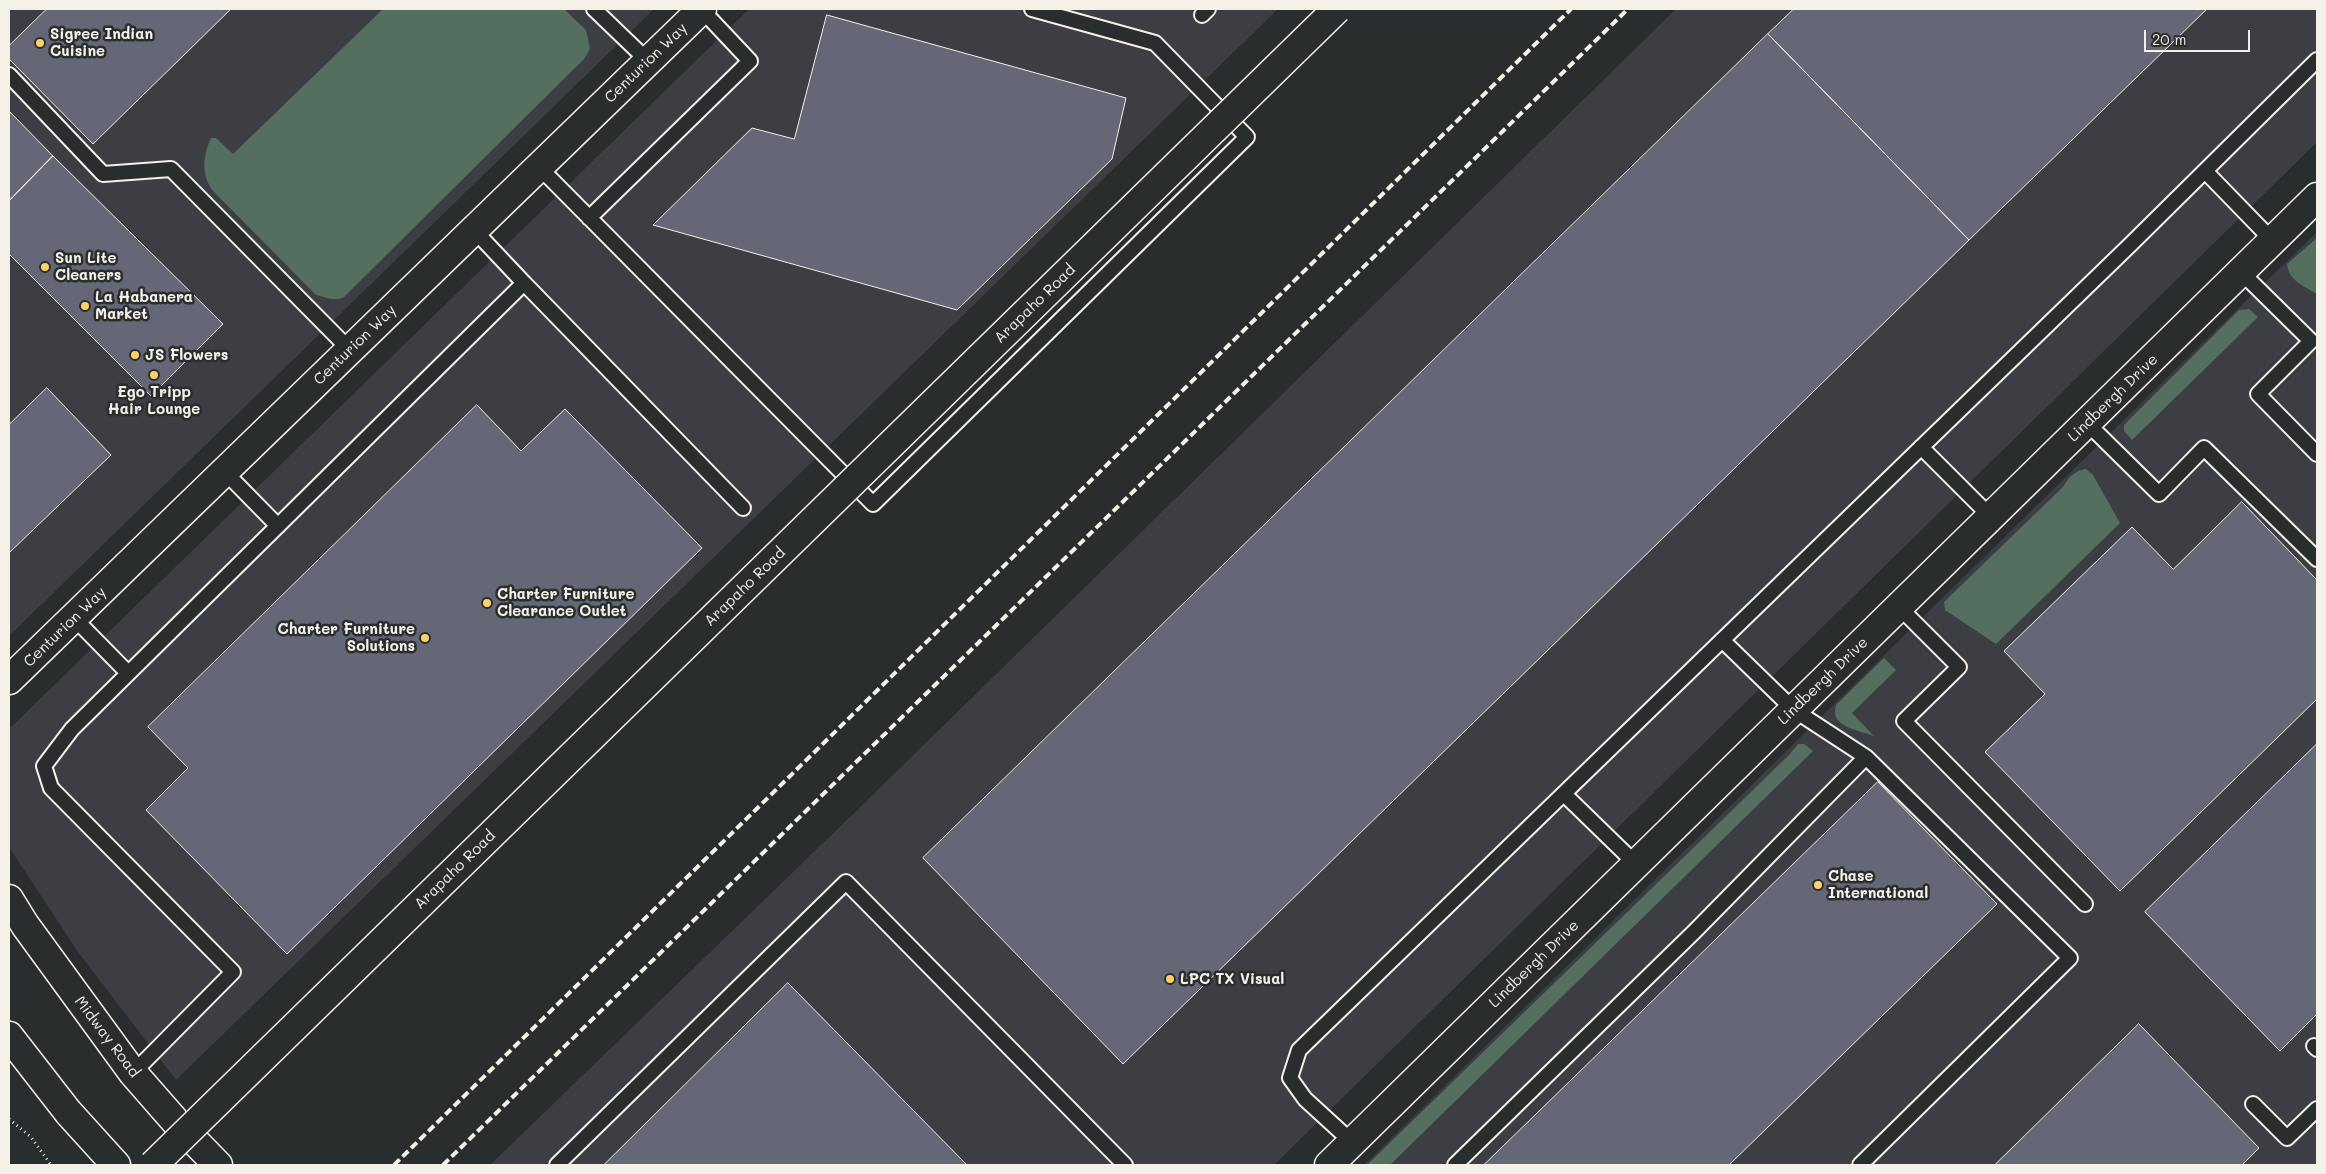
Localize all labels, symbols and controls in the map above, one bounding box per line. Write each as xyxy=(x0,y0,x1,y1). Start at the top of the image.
street label: Centurion Way xyxy=(601,19,691,107)
scale bar xyxy=(2146,20,2252,52)
place label: Sigree Indian Cuisine xyxy=(50,25,153,60)
text: 20 m xyxy=(2152,29,2186,49)
marker: Sigree Indian Cuisine xyxy=(34,37,46,49)
place label: Sun Lite Cleaners xyxy=(55,249,121,284)
marker: Sun Lite Cleaners xyxy=(39,261,51,273)
street label: Arapaho Road xyxy=(991,261,1079,347)
place label: La Habanera Market xyxy=(95,288,193,323)
marker: La Habanera Market xyxy=(79,300,91,312)
street label: Centurion Way xyxy=(310,301,400,389)
place label: JS Flowers xyxy=(145,346,228,364)
marker: JS Flowers xyxy=(129,349,141,361)
street label: Lindbergh Drive xyxy=(2064,350,2162,446)
marker: Ego Tripp Hair Lounge xyxy=(148,369,160,381)
place label: Ego Tripp Hair Lounge xyxy=(108,383,200,418)
street label: Arapaho Road xyxy=(701,544,789,630)
street label: Centurion Way xyxy=(20,583,110,671)
place label: Charter Furniture Clearance Outlet xyxy=(497,585,634,620)
marker: Charter Furniture Clearance Outlet xyxy=(481,597,493,609)
place label: Charter Furniture Solutions xyxy=(278,620,415,655)
marker: Charter Furniture Solutions xyxy=(419,632,431,644)
street label: Lindbergh Drive xyxy=(1774,633,1872,729)
street label: Arapaho Road xyxy=(411,827,499,913)
place label: Chase International xyxy=(1828,867,1928,902)
marker: Chase International xyxy=(1812,879,1824,891)
street label: Lindbergh Drive xyxy=(1485,916,1583,1012)
place label: LPC TX Visual xyxy=(1180,970,1284,988)
marker: LPC TX Visual xyxy=(1164,973,1176,985)
street label: Midway Road xyxy=(71,993,143,1081)

